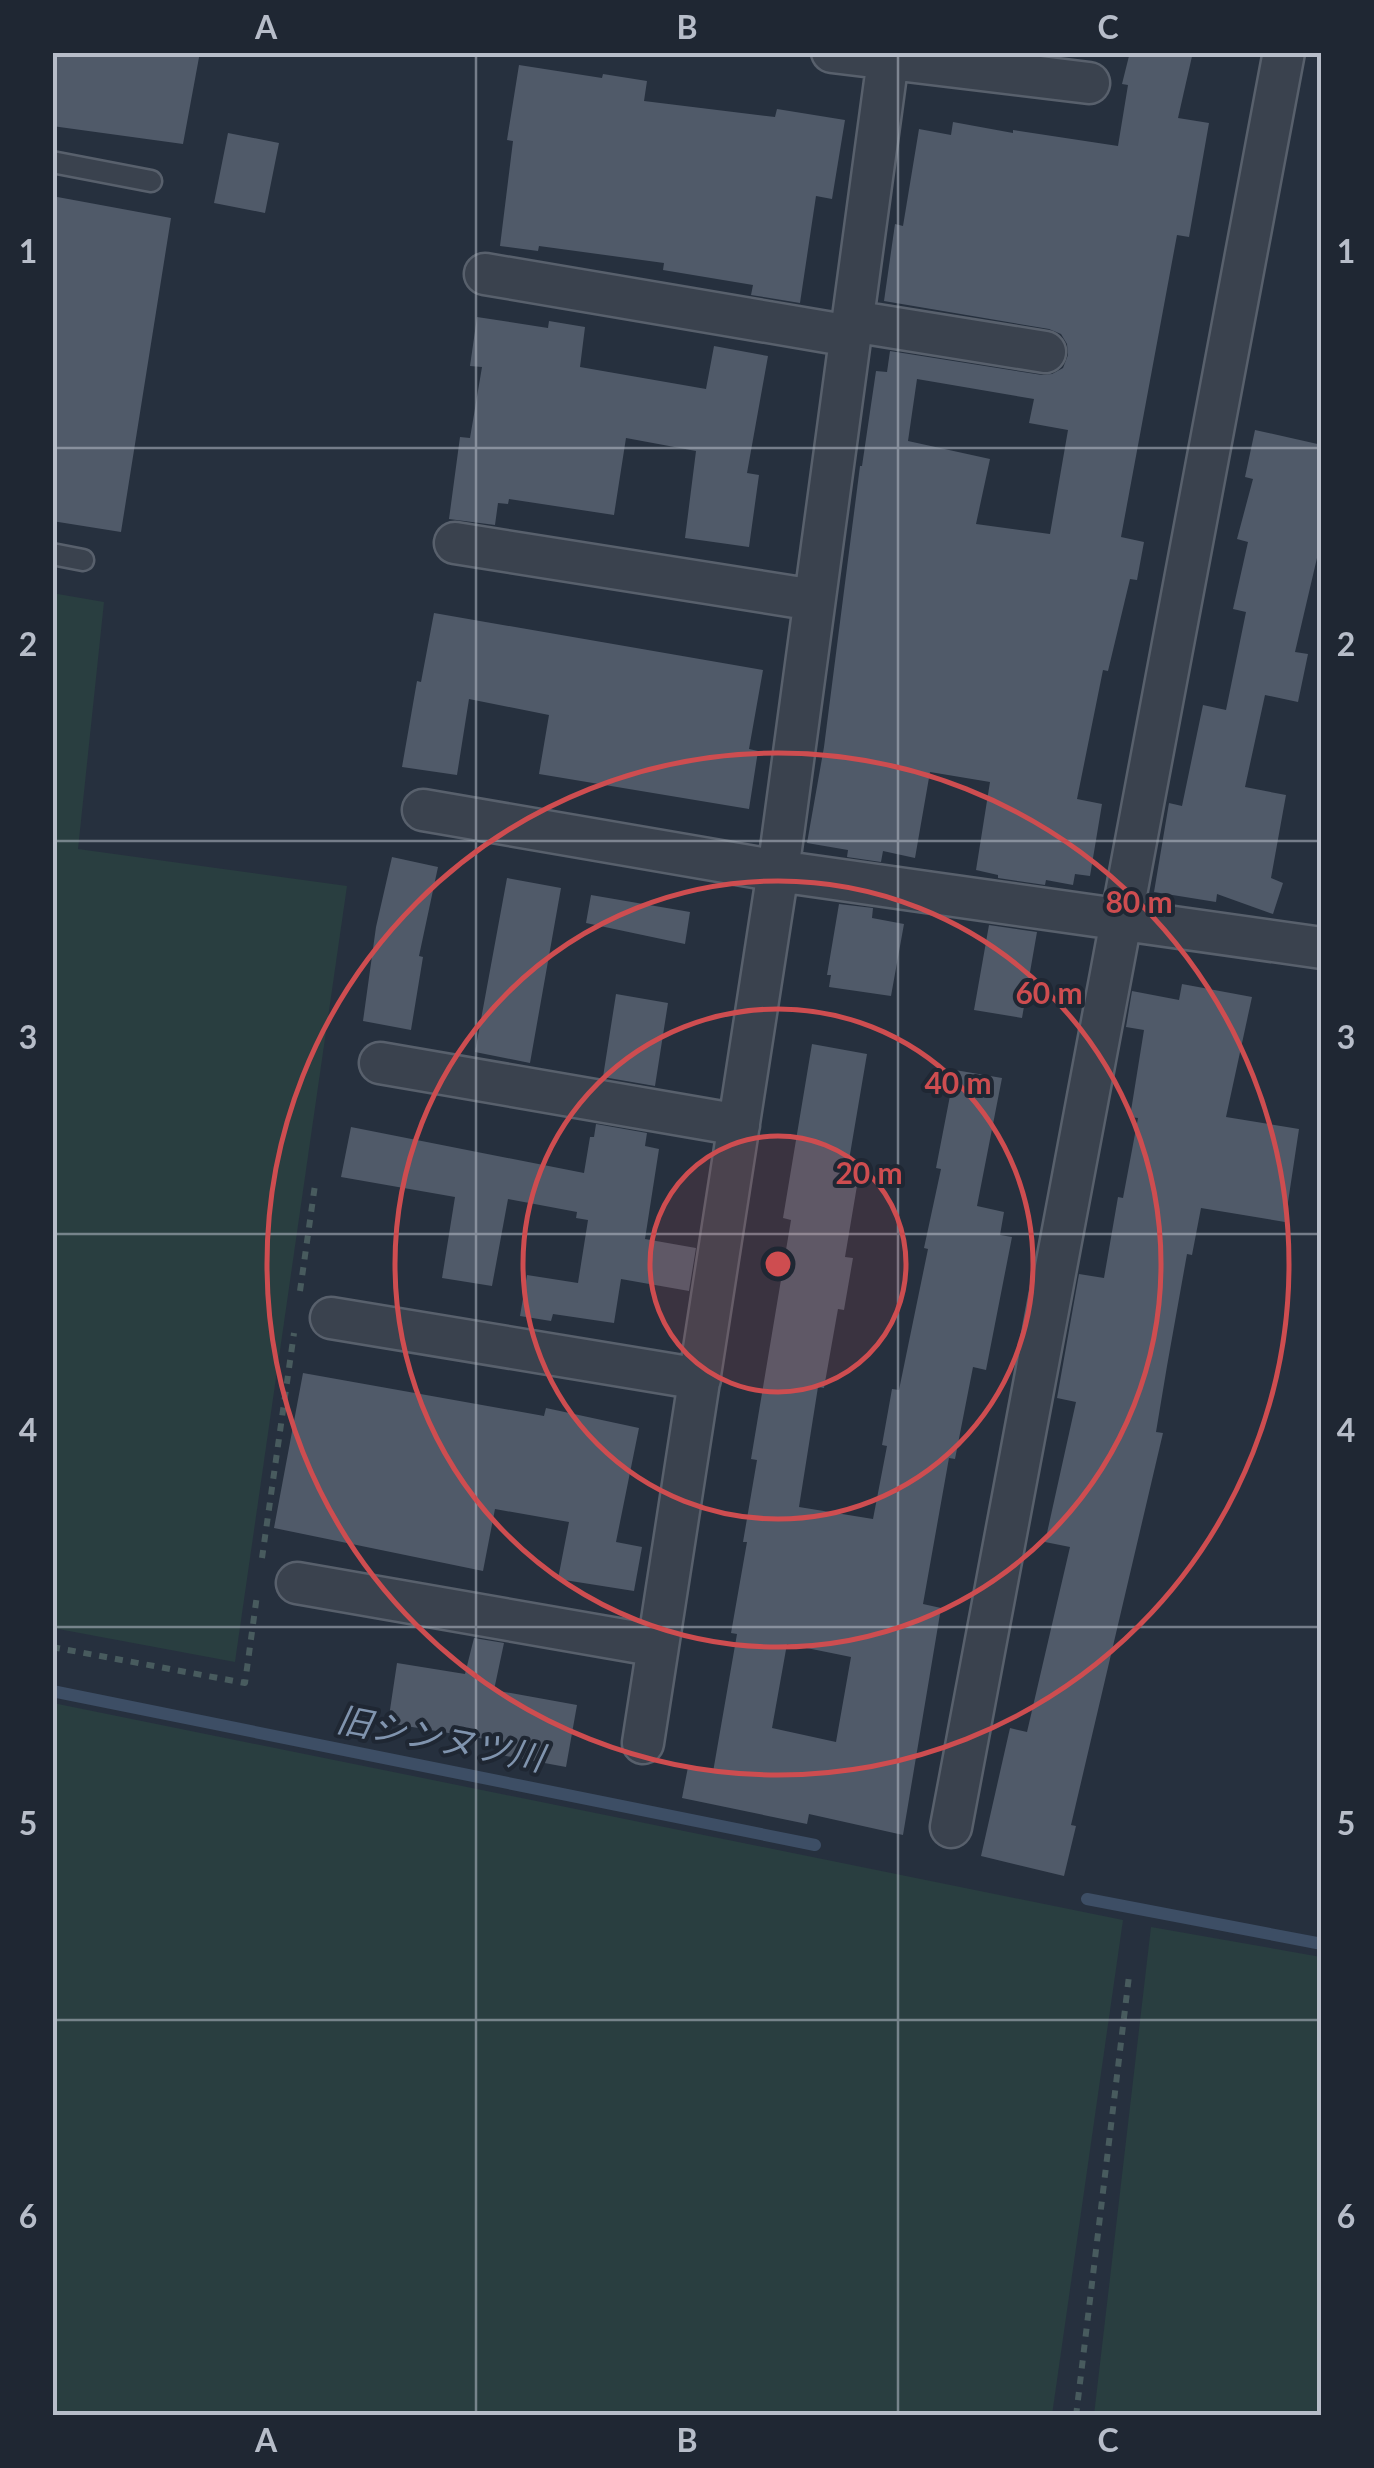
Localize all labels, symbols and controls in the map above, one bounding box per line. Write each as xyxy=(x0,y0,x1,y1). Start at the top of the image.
text: A xyxy=(254,7,278,46)
text: B xyxy=(676,7,698,46)
text: C xyxy=(1097,7,1119,46)
text: 1 xyxy=(19,231,37,270)
text: 1 xyxy=(1337,231,1355,270)
text: 2 xyxy=(19,624,37,663)
text: 2 xyxy=(1337,624,1355,663)
text: 80 m xyxy=(1105,883,1173,919)
text: 60 m xyxy=(1015,974,1083,1010)
text: 3 xyxy=(19,1017,37,1056)
text: 3 xyxy=(1337,1017,1355,1056)
text: 40 m xyxy=(924,1064,992,1100)
text: 20 m xyxy=(835,1154,903,1190)
centre of rings xyxy=(760,1246,796,1282)
text: 4 xyxy=(19,1410,37,1449)
text: 4 xyxy=(1337,1410,1355,1449)
water label: 旧シンヌツ川 xyxy=(333,1696,551,1778)
text: 5 xyxy=(19,1803,37,1842)
text: 5 xyxy=(1337,1803,1355,1842)
text: 6 xyxy=(19,2196,37,2235)
text: 6 xyxy=(1337,2196,1355,2235)
text: A xyxy=(254,2420,278,2459)
text: B xyxy=(676,2420,698,2459)
text: C xyxy=(1097,2420,1119,2459)

